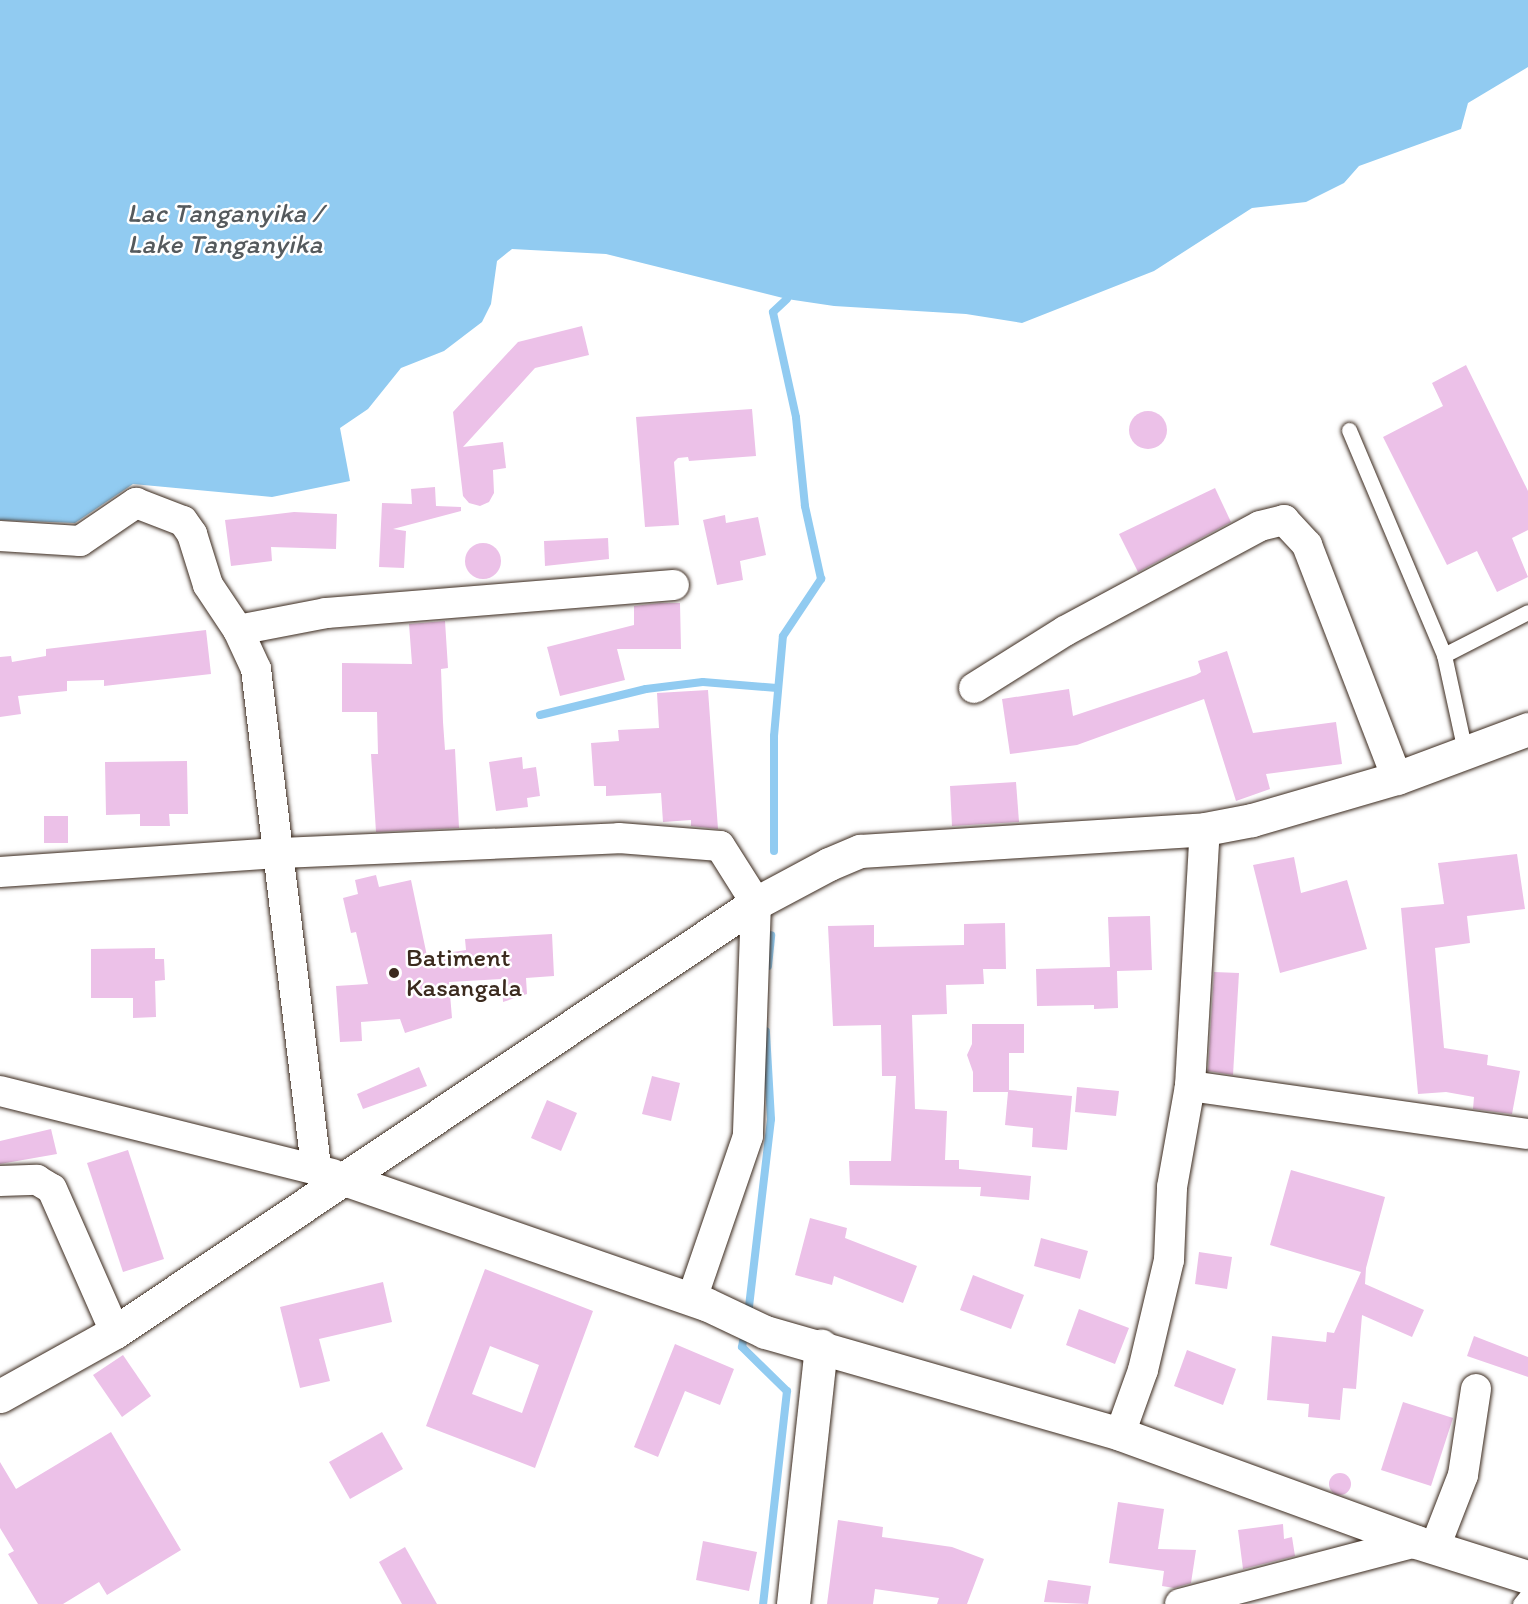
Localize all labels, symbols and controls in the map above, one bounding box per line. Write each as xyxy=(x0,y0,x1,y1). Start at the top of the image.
water label: Lac Tanganyika / Lake Tanganyika xyxy=(127,196,323,259)
place label: Batiment Kasangala xyxy=(406,942,522,1004)
marker: Batiment Kasangala xyxy=(387,966,401,980)

